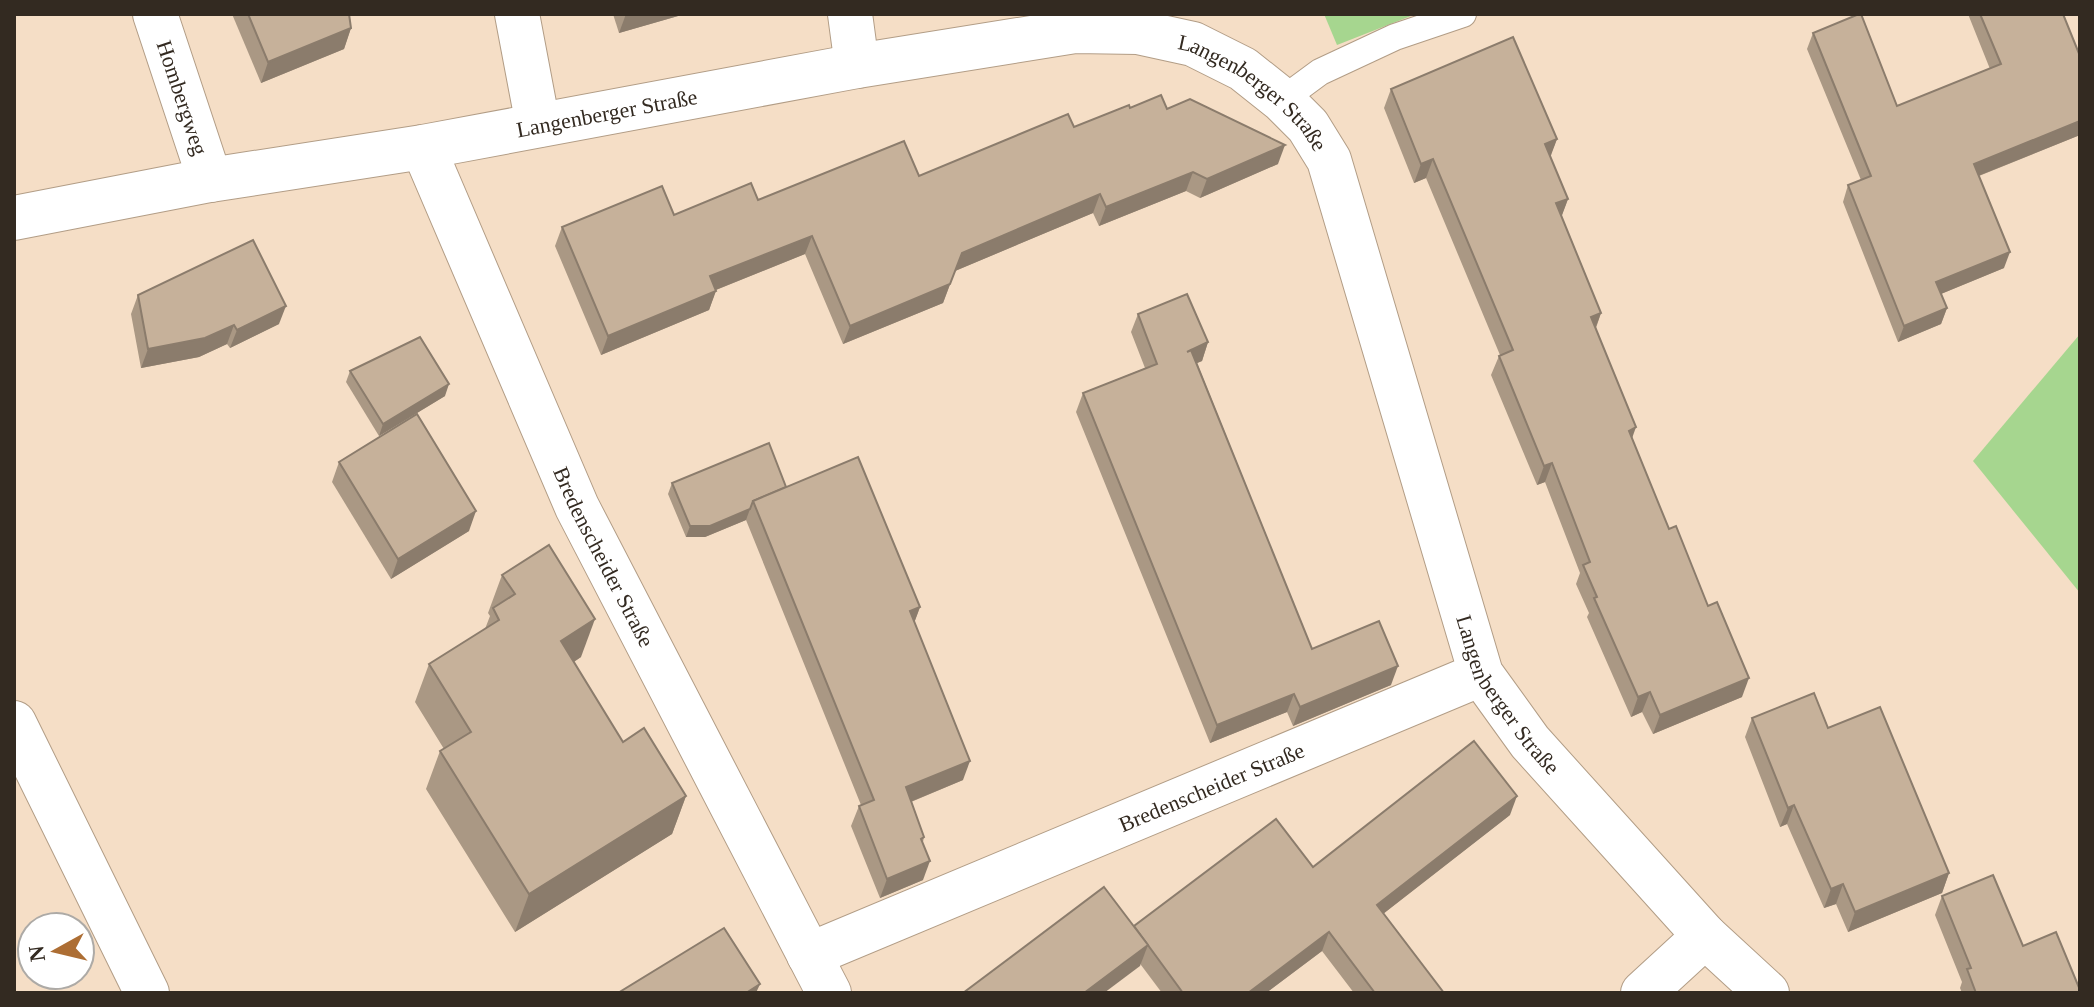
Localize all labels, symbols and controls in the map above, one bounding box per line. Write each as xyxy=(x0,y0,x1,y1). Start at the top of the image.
street label: Langenberger Straße xyxy=(1176,29,1333,155)
street label: Hombergweg xyxy=(152,37,213,158)
street label: Langenberger Straße xyxy=(514,84,699,142)
street label: Bredenscheider Straße xyxy=(549,463,660,651)
street label: Langenberger Straße xyxy=(1452,612,1565,779)
street label: Bredenscheider Straße xyxy=(1115,737,1308,837)
north arrow xyxy=(16,911,96,991)
text: N xyxy=(23,944,50,963)

